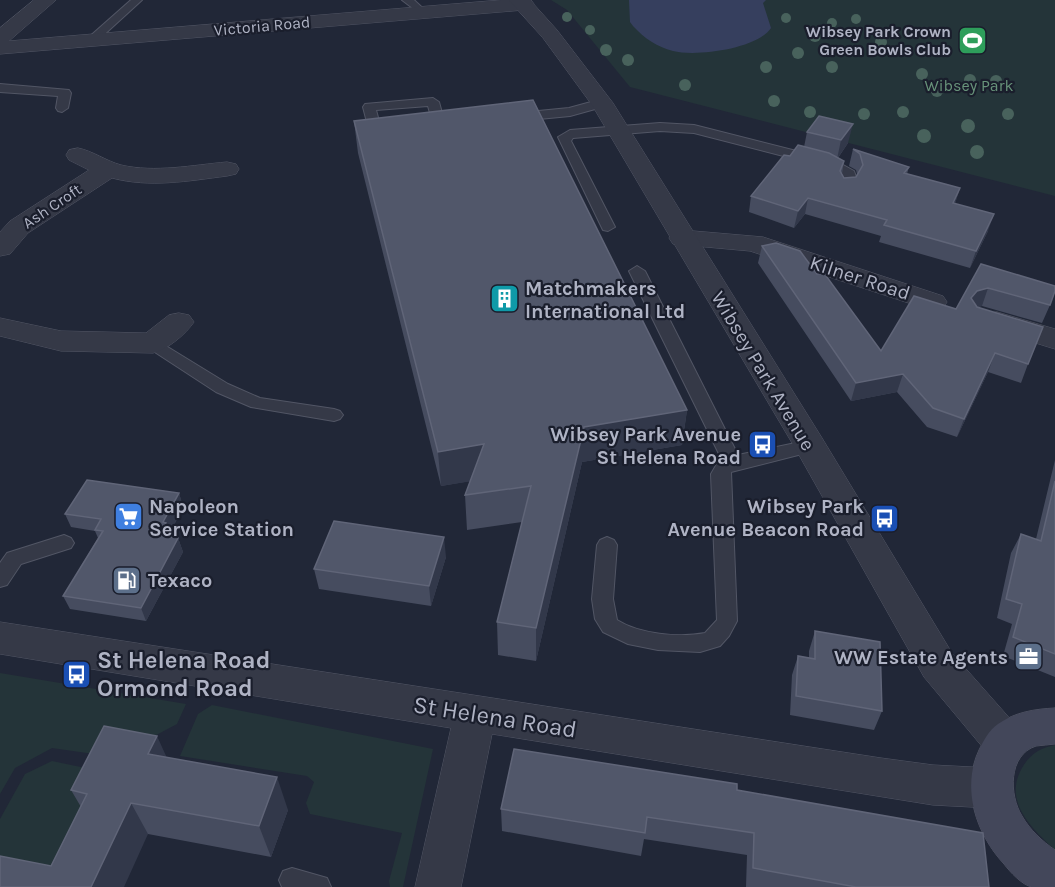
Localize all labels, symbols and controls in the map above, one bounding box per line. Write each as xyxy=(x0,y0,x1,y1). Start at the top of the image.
street label: Victoria Road xyxy=(213,12,311,40)
place label: Wibsey Park Crown Green Bowls Club xyxy=(806,22,951,59)
sports icon: Wibsey Park Crown Green Bowls Club xyxy=(956,24,988,56)
park label: Wibsey Park xyxy=(925,76,1013,95)
street label: Ash Croft xyxy=(19,179,85,233)
street label: Kilner Road xyxy=(807,251,913,305)
place label: Matchmakers International Ltd xyxy=(525,277,685,323)
building icon: Matchmakers International Ltd xyxy=(488,283,520,315)
street label: Wibsey Park Avenue xyxy=(706,287,820,455)
place label: Wibsey Park Avenue St Helena Road xyxy=(550,423,741,469)
bus stop icon: Wibsey Park Avenue St Helena Road xyxy=(746,429,778,461)
place label: Napoleon Service Station xyxy=(149,495,294,541)
place label: Wibsey Park Avenue Beacon Road xyxy=(667,495,864,541)
supermarket icon: Napoleon Service Station xyxy=(112,501,144,533)
bus stop icon: Wibsey Park Avenue Beacon Road xyxy=(869,502,901,534)
fuel station icon: Texaco xyxy=(111,564,143,596)
place label: Texaco xyxy=(148,569,212,592)
office icon: WW Estate Agents xyxy=(1013,641,1045,673)
place label: St Helena Road Ormond Road xyxy=(97,646,270,702)
place label: WW Estate Agents xyxy=(834,646,1008,669)
bus stop icon: St Helena Road Ormond Road xyxy=(60,658,92,690)
street label: St Helena Road xyxy=(411,690,579,744)

